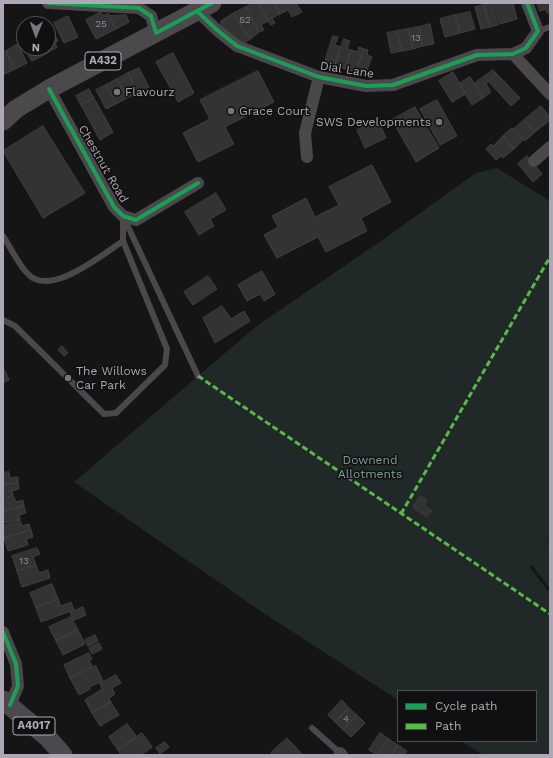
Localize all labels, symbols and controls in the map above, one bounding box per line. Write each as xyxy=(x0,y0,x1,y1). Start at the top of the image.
house number: 52 xyxy=(239,14,251,26)
north arrow xyxy=(16,16,56,56)
house number: 25 xyxy=(95,18,107,30)
house number: 13 xyxy=(411,32,421,44)
text: N xyxy=(32,41,40,54)
road number: A432 xyxy=(85,52,121,70)
street label: Dial Lane xyxy=(319,59,375,81)
place label: Flavourz xyxy=(125,85,175,99)
marker: Flavourz xyxy=(112,87,122,97)
place label: Grace Court xyxy=(239,104,309,118)
marker: Grace Court xyxy=(226,106,236,116)
place label: SWS Developments xyxy=(316,115,431,129)
marker: SWS Developments xyxy=(434,117,444,127)
street label: Chestnut Road xyxy=(75,123,131,205)
place label: The Willows Car Park xyxy=(76,364,147,392)
marker: The Willows Car Park xyxy=(63,373,73,383)
park label: Downend Allotments xyxy=(338,453,402,481)
house number: 13 xyxy=(19,555,29,567)
legend xyxy=(397,690,537,742)
text: Cycle path xyxy=(435,699,497,713)
house number: 4 xyxy=(343,713,349,725)
road number: A4017 xyxy=(13,717,55,735)
text: Path xyxy=(435,719,461,733)

